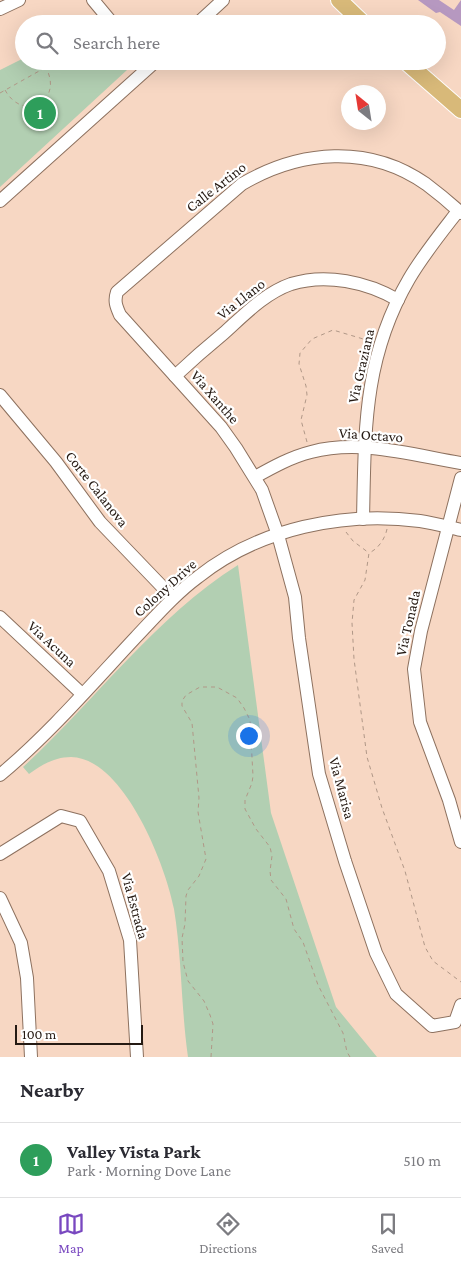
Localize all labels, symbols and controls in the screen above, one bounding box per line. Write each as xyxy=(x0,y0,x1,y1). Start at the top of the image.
search box xyxy=(15,15,446,70)
icon: search xyxy=(33,29,61,57)
text: Search here xyxy=(73,32,160,53)
north arrow xyxy=(341,85,386,130)
pin: 1 xyxy=(24,94,56,132)
street label: Calle Artino xyxy=(183,159,249,215)
street label: Via Llano xyxy=(214,275,268,323)
street label: Via Graziana xyxy=(345,327,377,405)
street label: Via Xanthe xyxy=(188,367,243,427)
street label: Via Octavo xyxy=(338,425,404,445)
street label: Corte Calanova xyxy=(62,448,132,530)
street label: Colony Drive xyxy=(131,556,200,621)
street label: Via Tonada xyxy=(393,589,423,657)
street label: Via Acuna xyxy=(25,618,79,670)
your location xyxy=(236,723,262,749)
street label: Via Marisa xyxy=(326,755,358,821)
street label: Via Estrada xyxy=(118,871,152,941)
scale bar xyxy=(15,1022,142,1045)
text: 100 m xyxy=(22,1026,56,1042)
text: Nearby xyxy=(20,1078,84,1102)
text: Valley Vista Park xyxy=(67,1141,200,1162)
text: 1 xyxy=(33,1152,39,1169)
text: 510 m xyxy=(403,1152,441,1169)
text: Park · Morning Dove Lane xyxy=(67,1162,231,1179)
tab: Map xyxy=(57,1210,85,1256)
tab: Directions xyxy=(199,1210,257,1256)
tab: Saved xyxy=(371,1210,404,1256)

